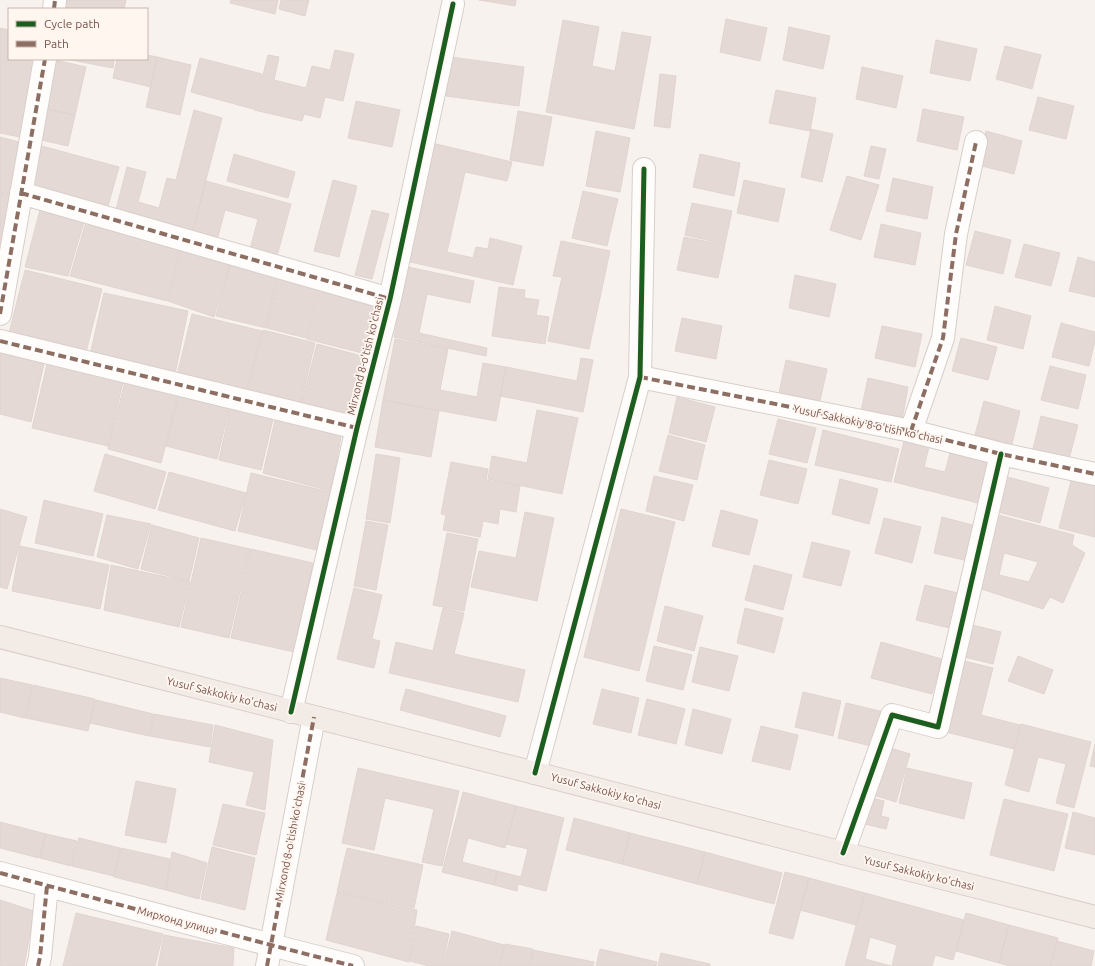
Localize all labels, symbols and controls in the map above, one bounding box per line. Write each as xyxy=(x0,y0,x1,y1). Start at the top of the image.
legend xyxy=(8,8,148,60)
text: Cycle path xyxy=(44,17,100,30)
text: Path xyxy=(44,37,69,50)
street label: Mirxond 8-o'tish ko'chasi xyxy=(345,296,385,416)
street label: Yusuf Sakkokiy 8-o'tish ko'chasi xyxy=(792,402,944,446)
street label: Yusuf Sakkokiy ko'chasi xyxy=(165,674,279,714)
street label: Yusuf Sakkokiy ko'chasi xyxy=(550,771,662,811)
street label: Mirxond 8-o'tish ko'chasi xyxy=(273,781,307,903)
street label: Yusuf Sakkokiy ko'chasi xyxy=(862,853,976,893)
street label: Мирхонд улица xyxy=(136,904,216,936)

